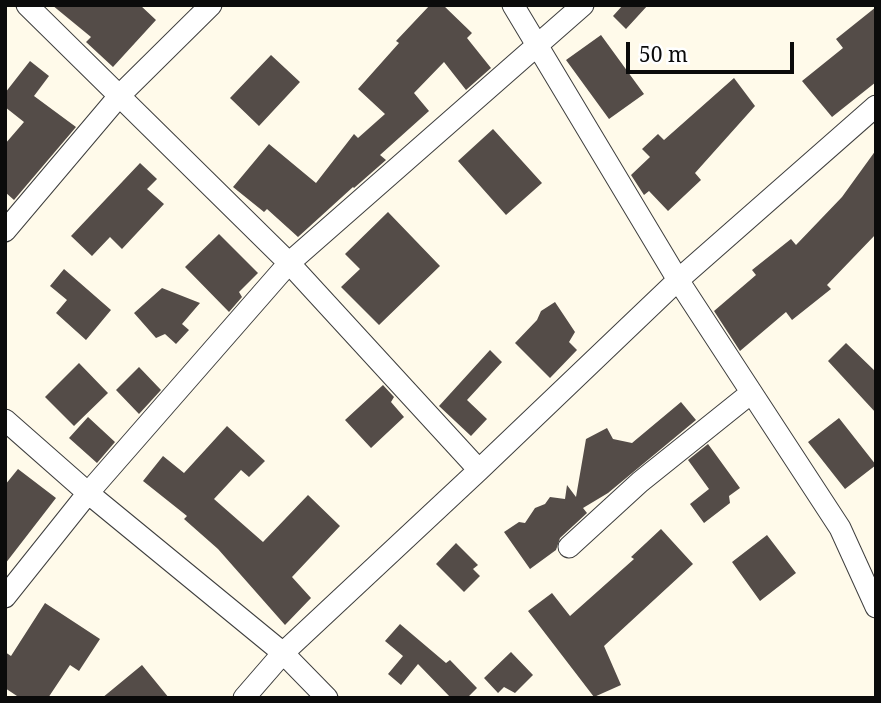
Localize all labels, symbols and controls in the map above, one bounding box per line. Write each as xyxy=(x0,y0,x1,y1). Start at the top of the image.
scale bar xyxy=(629,28,797,72)
text: 50 m xyxy=(639,40,688,68)

